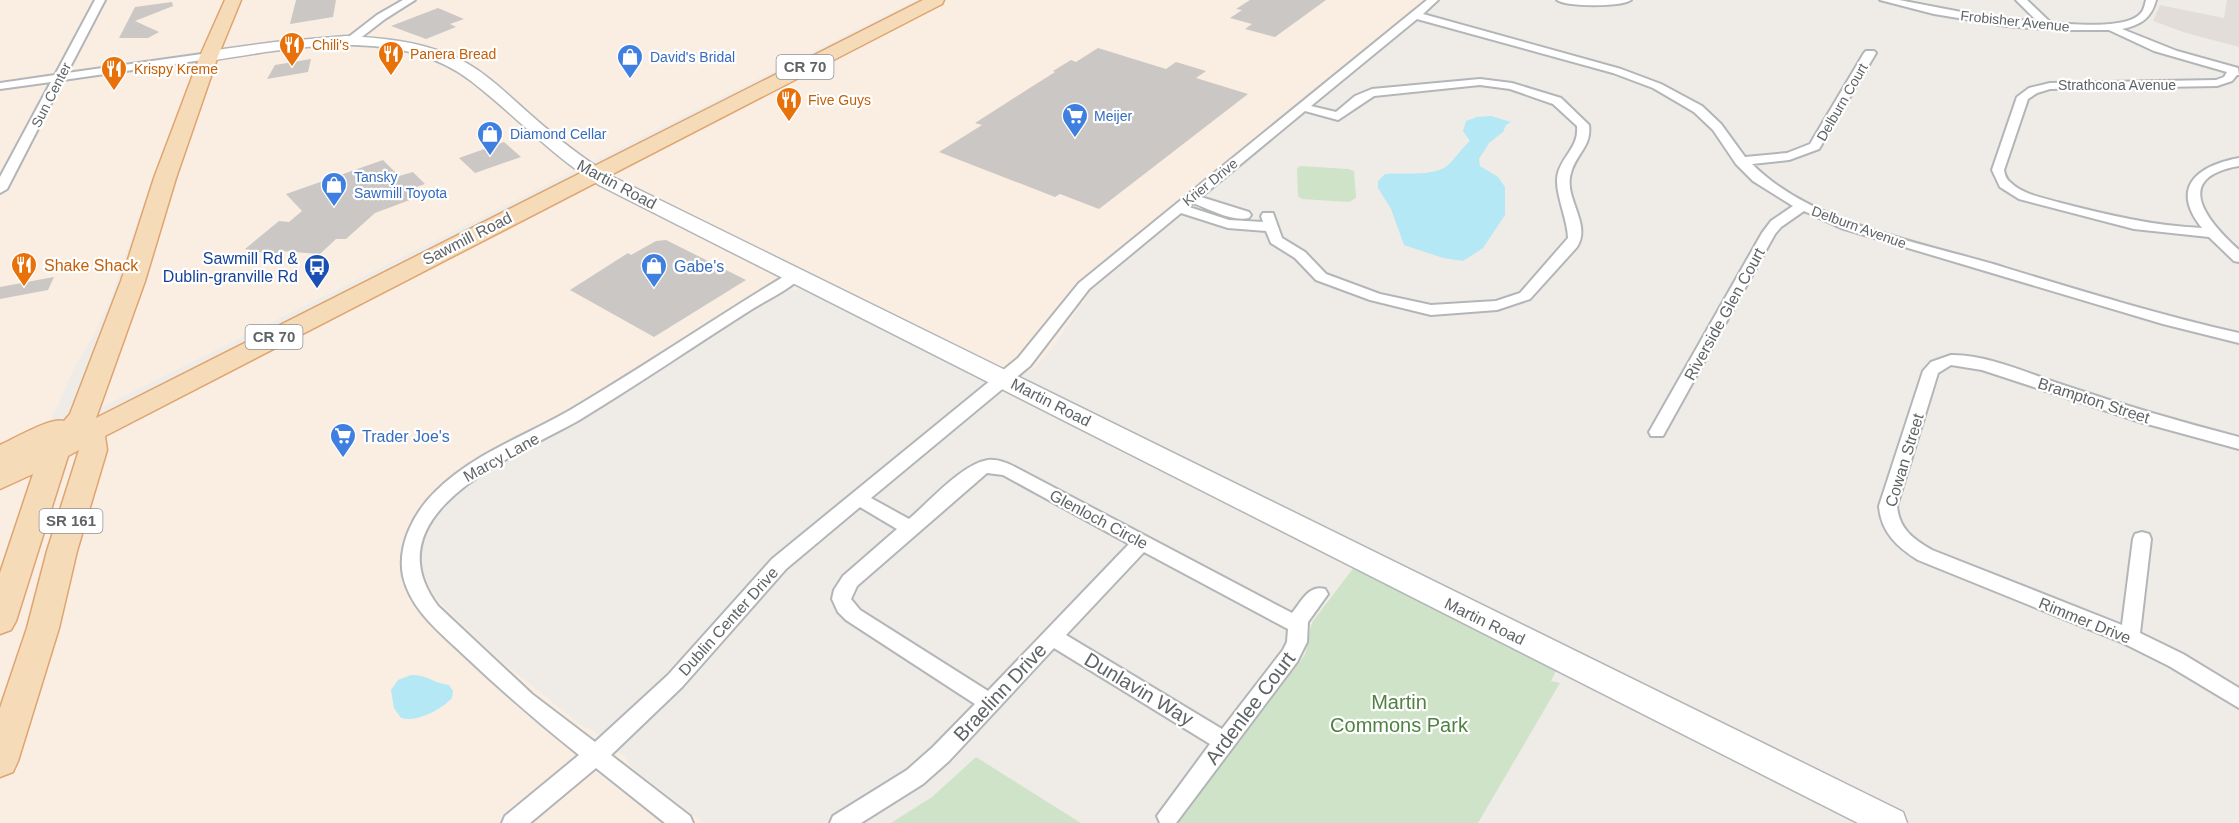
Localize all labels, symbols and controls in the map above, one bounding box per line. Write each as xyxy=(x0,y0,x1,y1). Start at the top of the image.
street label: Frobisher Avenue xyxy=(1960,7,2070,35)
restaurant icon: Chili's xyxy=(277,30,307,68)
place label: Chili's xyxy=(312,37,349,53)
restaurant icon: Panera Bread xyxy=(376,39,406,77)
shop icon: David's Bridal xyxy=(615,42,645,80)
place label: Panera Bread xyxy=(410,46,496,62)
place label: David's Bridal xyxy=(650,49,735,65)
restaurant icon: Krispy Kreme xyxy=(99,54,129,92)
road number: CR 70 xyxy=(776,55,834,79)
street label: Sun Center xyxy=(28,60,74,130)
street label: Delburn Court xyxy=(1813,60,1871,144)
place label: Krispy Kreme xyxy=(134,61,218,77)
street label: Strathcona Avenue xyxy=(2058,77,2176,93)
restaurant icon: Five Guys xyxy=(774,85,804,123)
place label: Five Guys xyxy=(808,92,871,108)
supermarket icon: Meijer xyxy=(1060,101,1090,139)
place label: Meijer xyxy=(1094,108,1132,124)
shop icon: Diamond Cellar xyxy=(475,119,505,157)
place label: Diamond Cellar xyxy=(510,126,607,142)
street label: Krier Drive xyxy=(1179,155,1241,209)
street label: Martin Road xyxy=(574,156,659,212)
place label: Tansky Sawmill Toyota xyxy=(354,169,447,201)
shop icon: Tansky Sawmill Toyota xyxy=(319,170,349,208)
street label: Delburn Avenue xyxy=(1810,202,1909,252)
street label: Sawmill Road xyxy=(420,209,515,268)
street label: Riverside Glen Court xyxy=(1681,245,1768,383)
restaurant icon: Shake Shack xyxy=(9,250,39,288)
place label: Sawmill Rd & Dublin-granville Rd xyxy=(163,250,298,285)
shop icon: Gabe's xyxy=(639,251,669,289)
bus stop icon: Sawmill Rd & Dublin-granville Rd xyxy=(302,252,332,290)
place label: Shake Shack xyxy=(44,257,139,274)
place label: Gabe's xyxy=(674,258,724,275)
road number: CR 70 xyxy=(246,325,302,349)
street label: Brampton Street xyxy=(2036,374,2152,427)
street label: Martin Road xyxy=(1008,375,1093,430)
street label: Cowan Street xyxy=(1882,411,1927,509)
supermarket icon: Trader Joe's xyxy=(328,421,358,459)
place label: Trader Joe's xyxy=(362,428,450,445)
street label: Marcy Lane xyxy=(461,430,542,485)
street label: Glenloch Circle xyxy=(1047,486,1151,552)
road number: SR 161 xyxy=(40,509,103,533)
street label: Dublin Center Drive xyxy=(675,564,781,679)
street label: Rimmer Drive xyxy=(2036,594,2133,647)
street label: Martin Road xyxy=(1442,595,1528,648)
street label: Braelinn Drive xyxy=(949,639,1051,745)
street label: Ardenlee Court xyxy=(1201,647,1300,768)
street label: Dunlavin Way xyxy=(1081,648,1197,730)
park label: Martin Commons Park xyxy=(1330,691,1469,736)

